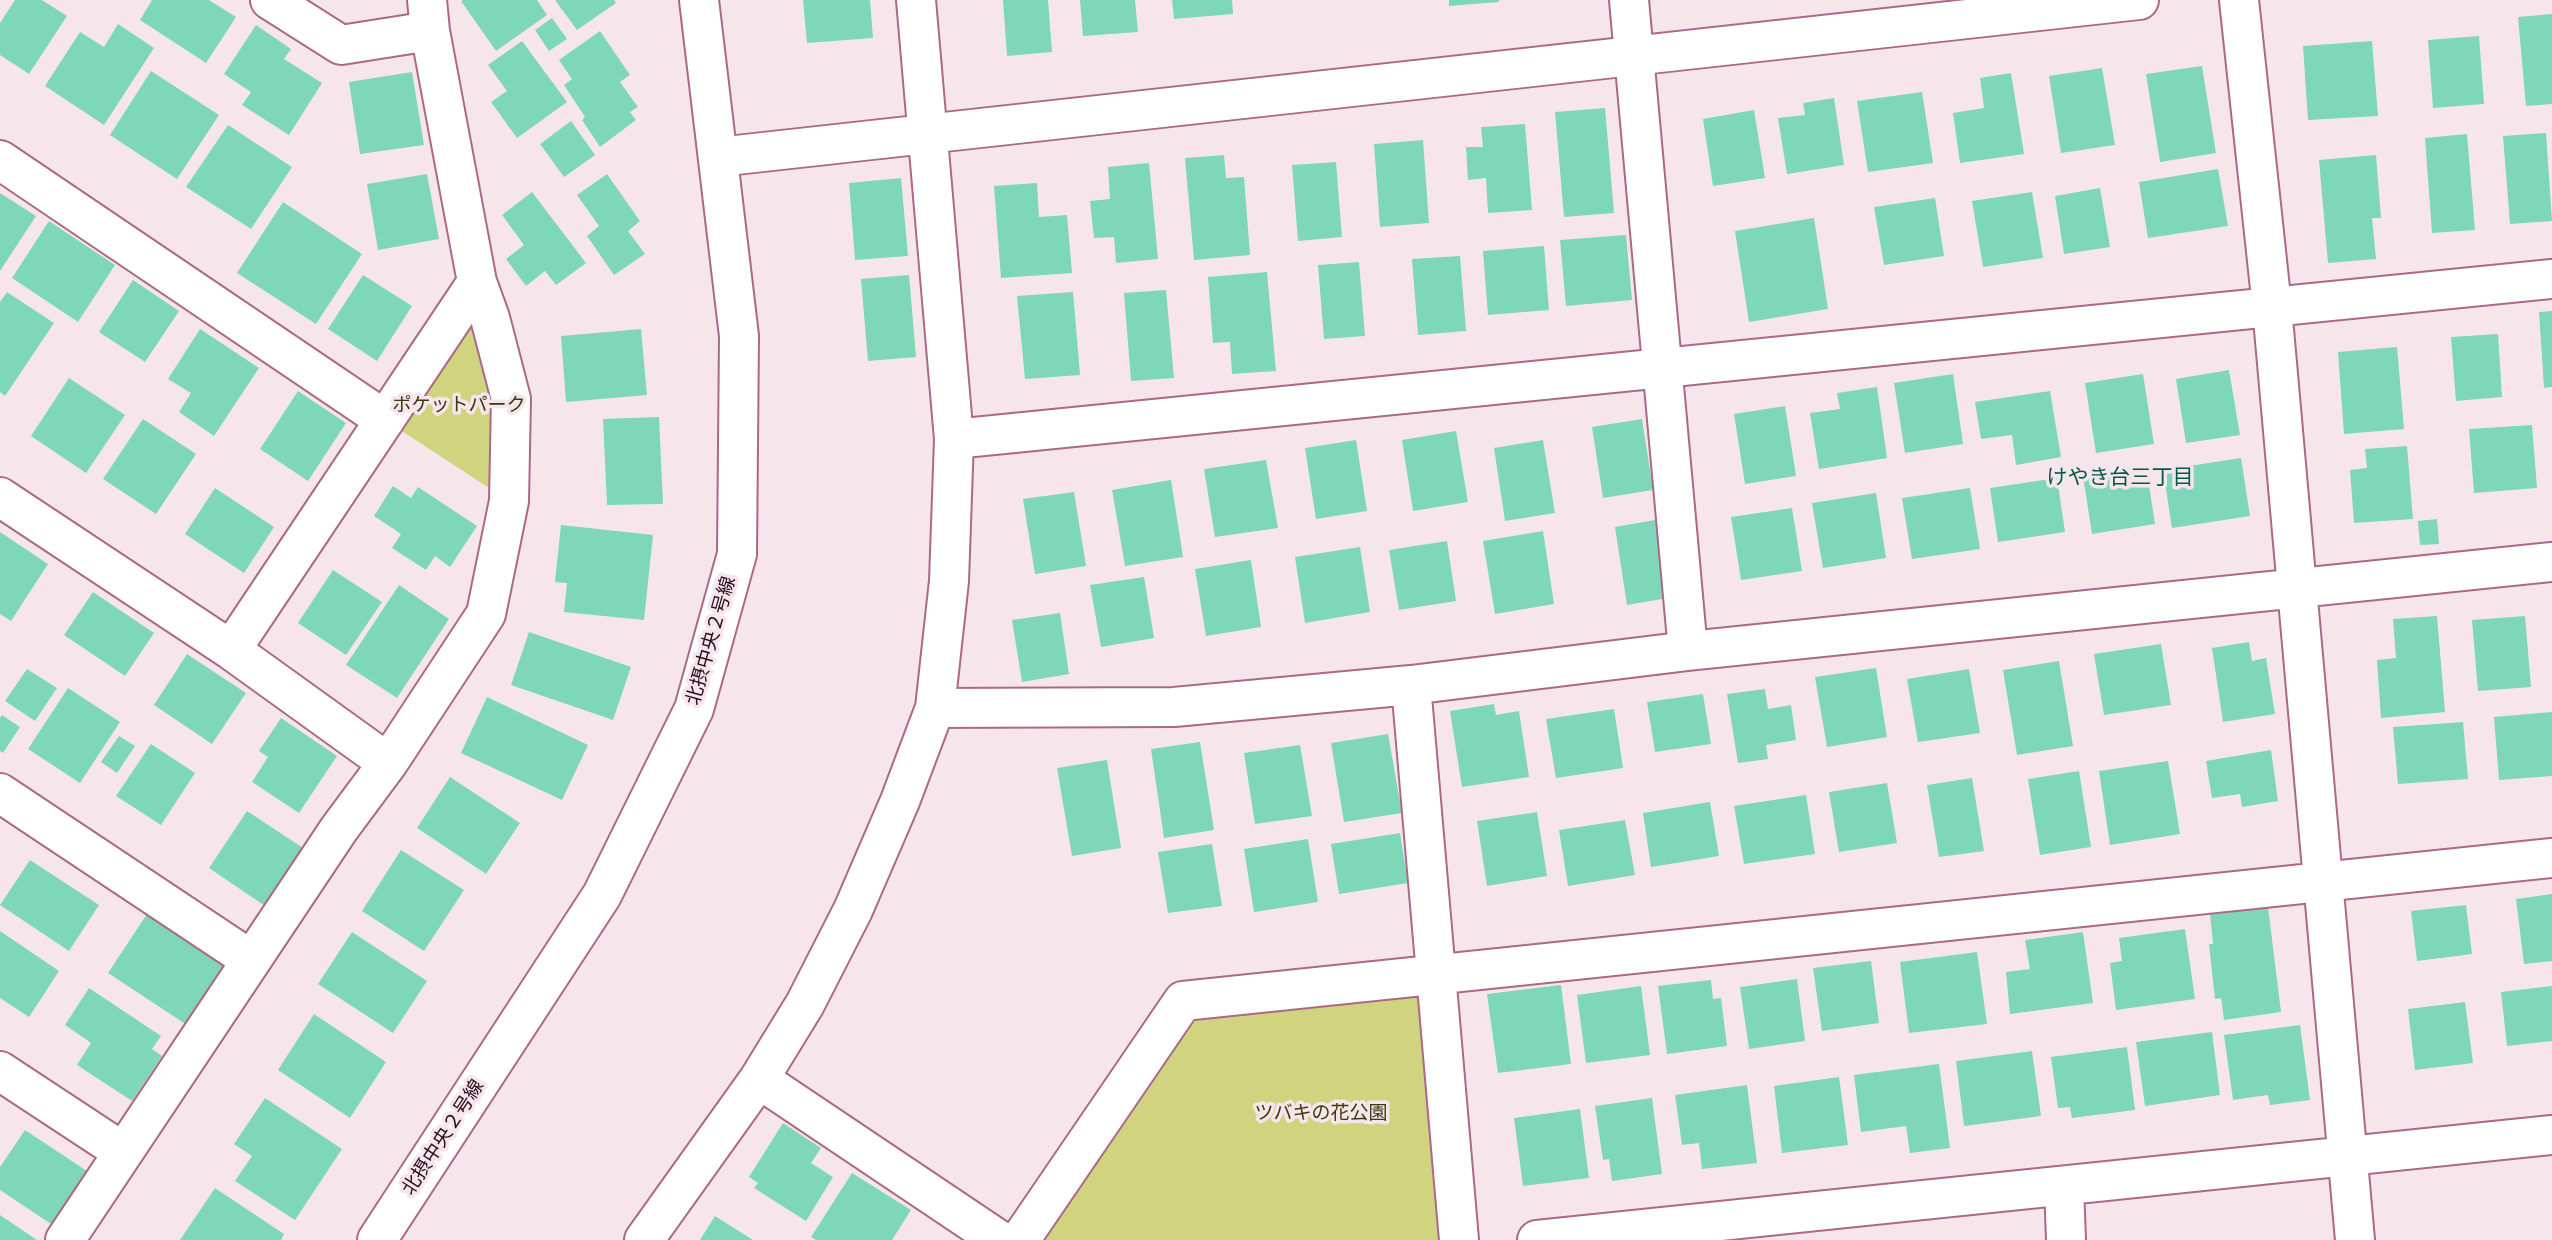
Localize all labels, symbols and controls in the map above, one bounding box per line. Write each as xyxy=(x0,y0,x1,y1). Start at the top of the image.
park label: ポケットパーク xyxy=(393,395,525,417)
district label: けやき台三丁目 xyxy=(2047,466,2193,492)
street label: 北摂中央２号線 xyxy=(683,574,741,708)
street label: 北摂中央２号線 xyxy=(398,1076,490,1200)
park label: ツバキの花公園 xyxy=(1255,1103,1387,1125)

